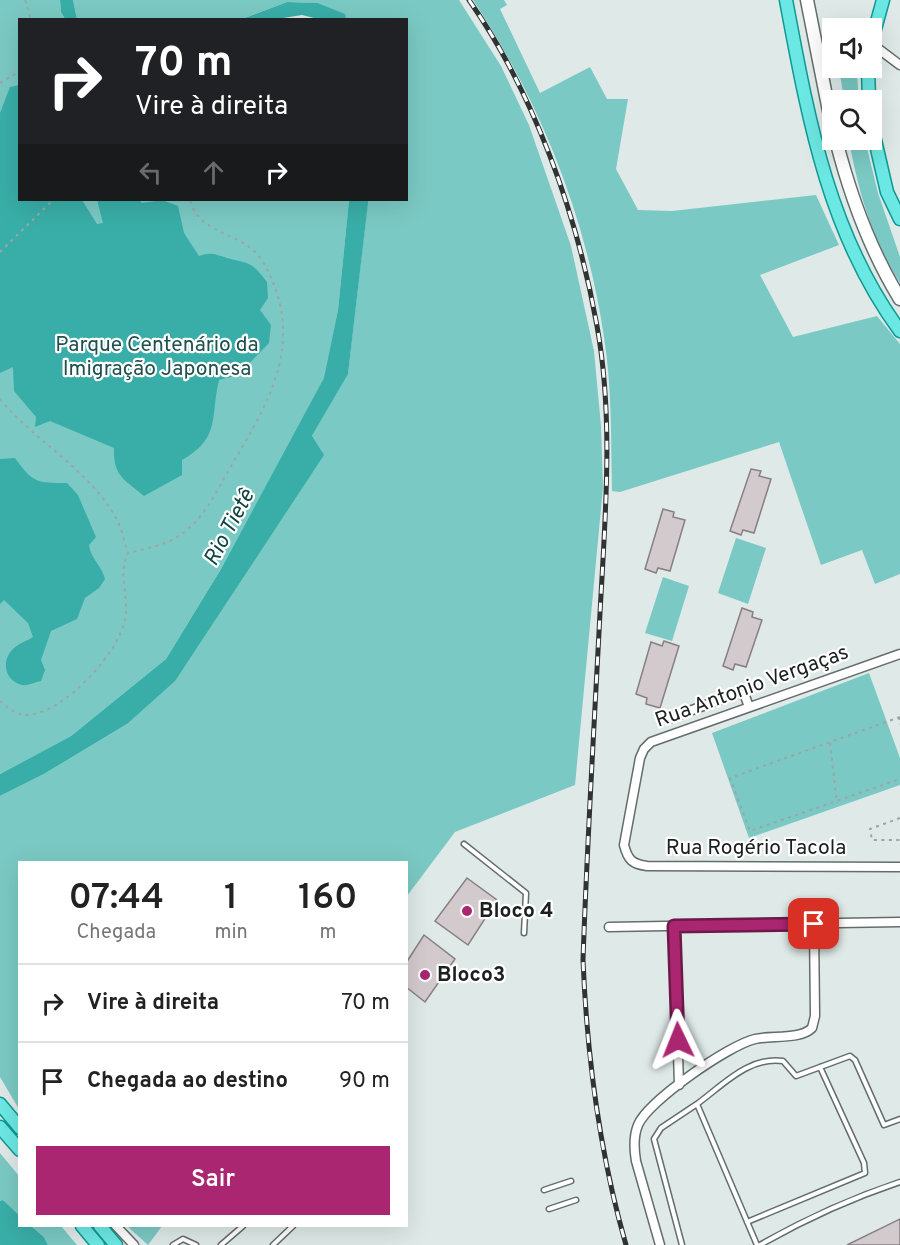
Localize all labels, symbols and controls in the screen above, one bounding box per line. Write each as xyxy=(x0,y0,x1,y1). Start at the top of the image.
map controls xyxy=(822,18,882,150)
button: sound xyxy=(822,18,882,78)
text: 70 m xyxy=(135,38,233,91)
icon: right xyxy=(36,42,114,120)
text: Vire à direita xyxy=(135,90,288,124)
button: search xyxy=(822,90,882,150)
icon: left xyxy=(134,156,167,189)
icon: ahead xyxy=(197,156,230,189)
icon: right xyxy=(260,156,293,189)
park label: Parque Centenário da Imigração Japonesa xyxy=(55,332,259,383)
water label: Rio Tietê xyxy=(199,484,262,571)
street label: Rua Antonio Vergaças xyxy=(651,639,853,735)
street label: Rua Rogério Tacola xyxy=(666,835,846,862)
text: 07:44 xyxy=(68,876,164,922)
text: 1 xyxy=(224,876,238,922)
text: 160 xyxy=(298,876,358,922)
place label: Bloco 4 xyxy=(479,898,554,925)
pin xyxy=(788,898,839,949)
marker: Bloco 4 xyxy=(460,904,474,918)
icon: arrive xyxy=(797,907,830,940)
text: Chegada xyxy=(76,920,156,946)
text: min xyxy=(214,920,248,946)
text: m xyxy=(319,920,336,946)
place label: Bloco3 xyxy=(437,962,505,989)
marker: Bloco3 xyxy=(418,968,432,982)
icon: right xyxy=(36,987,69,1020)
text: Vire à direita xyxy=(87,990,219,1017)
text: 70 m xyxy=(341,990,390,1017)
position arrow xyxy=(646,1008,710,1072)
icon: arrive xyxy=(36,1065,69,1098)
text: Chegada ao destino xyxy=(87,1068,288,1095)
text: 90 m xyxy=(339,1068,390,1095)
button: Sair xyxy=(36,1146,390,1215)

